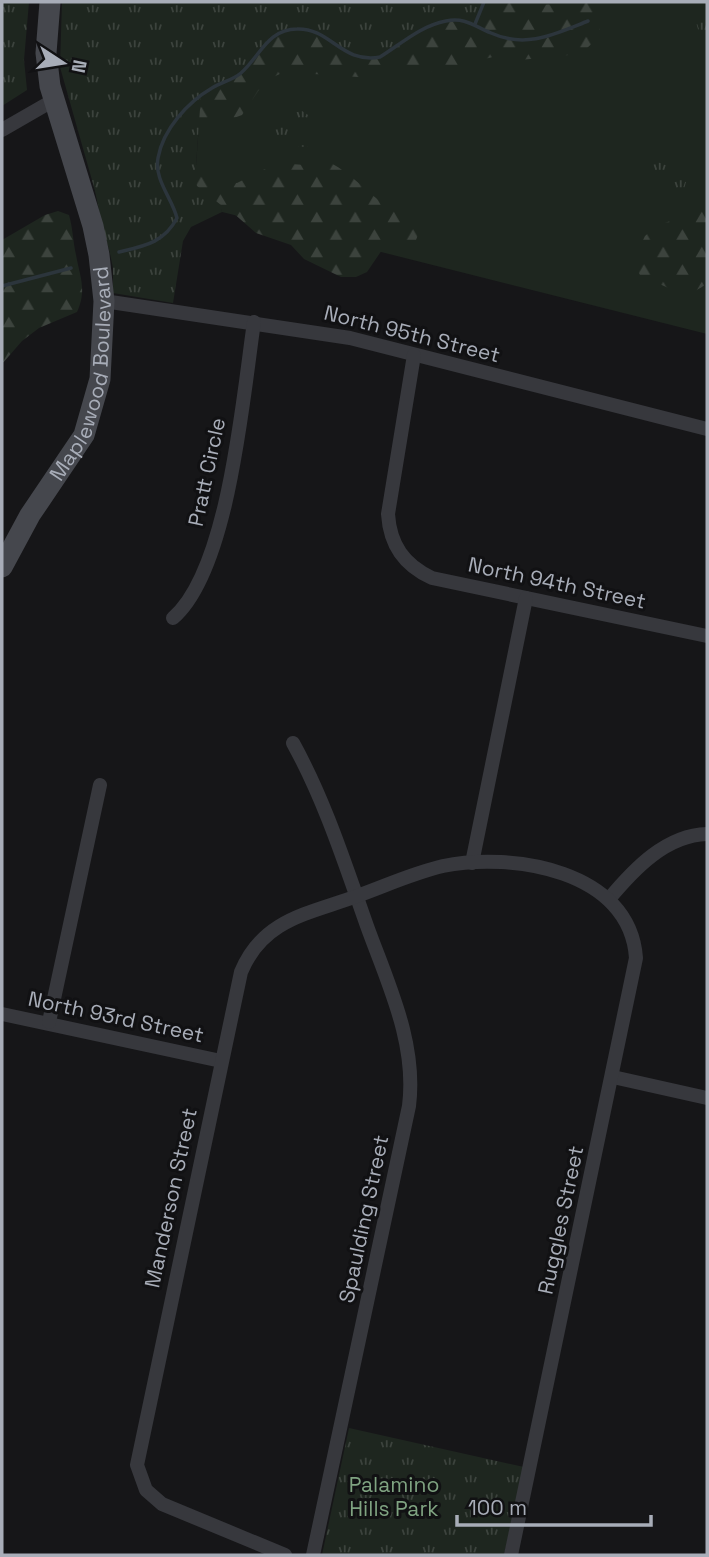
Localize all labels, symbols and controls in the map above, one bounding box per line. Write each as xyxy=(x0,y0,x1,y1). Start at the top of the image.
north arrow xyxy=(28,28,98,98)
text: N xyxy=(66,58,93,75)
street label: Maplewood Boulevard xyxy=(43,265,117,486)
street label: North 95th Street xyxy=(321,299,503,368)
street label: Pratt Circle xyxy=(182,415,231,529)
street label: North 94th Street xyxy=(466,551,648,615)
street label: North 93rd Street xyxy=(26,985,206,1048)
street label: Manderson Street xyxy=(138,1105,203,1290)
street label: Spaulding Street xyxy=(333,1133,394,1305)
street label: Ruggles Street xyxy=(532,1143,589,1297)
park label: Palamino Hills Park xyxy=(349,1471,439,1522)
scale bar xyxy=(457,1484,651,1528)
text: 100 m xyxy=(468,1494,527,1521)

